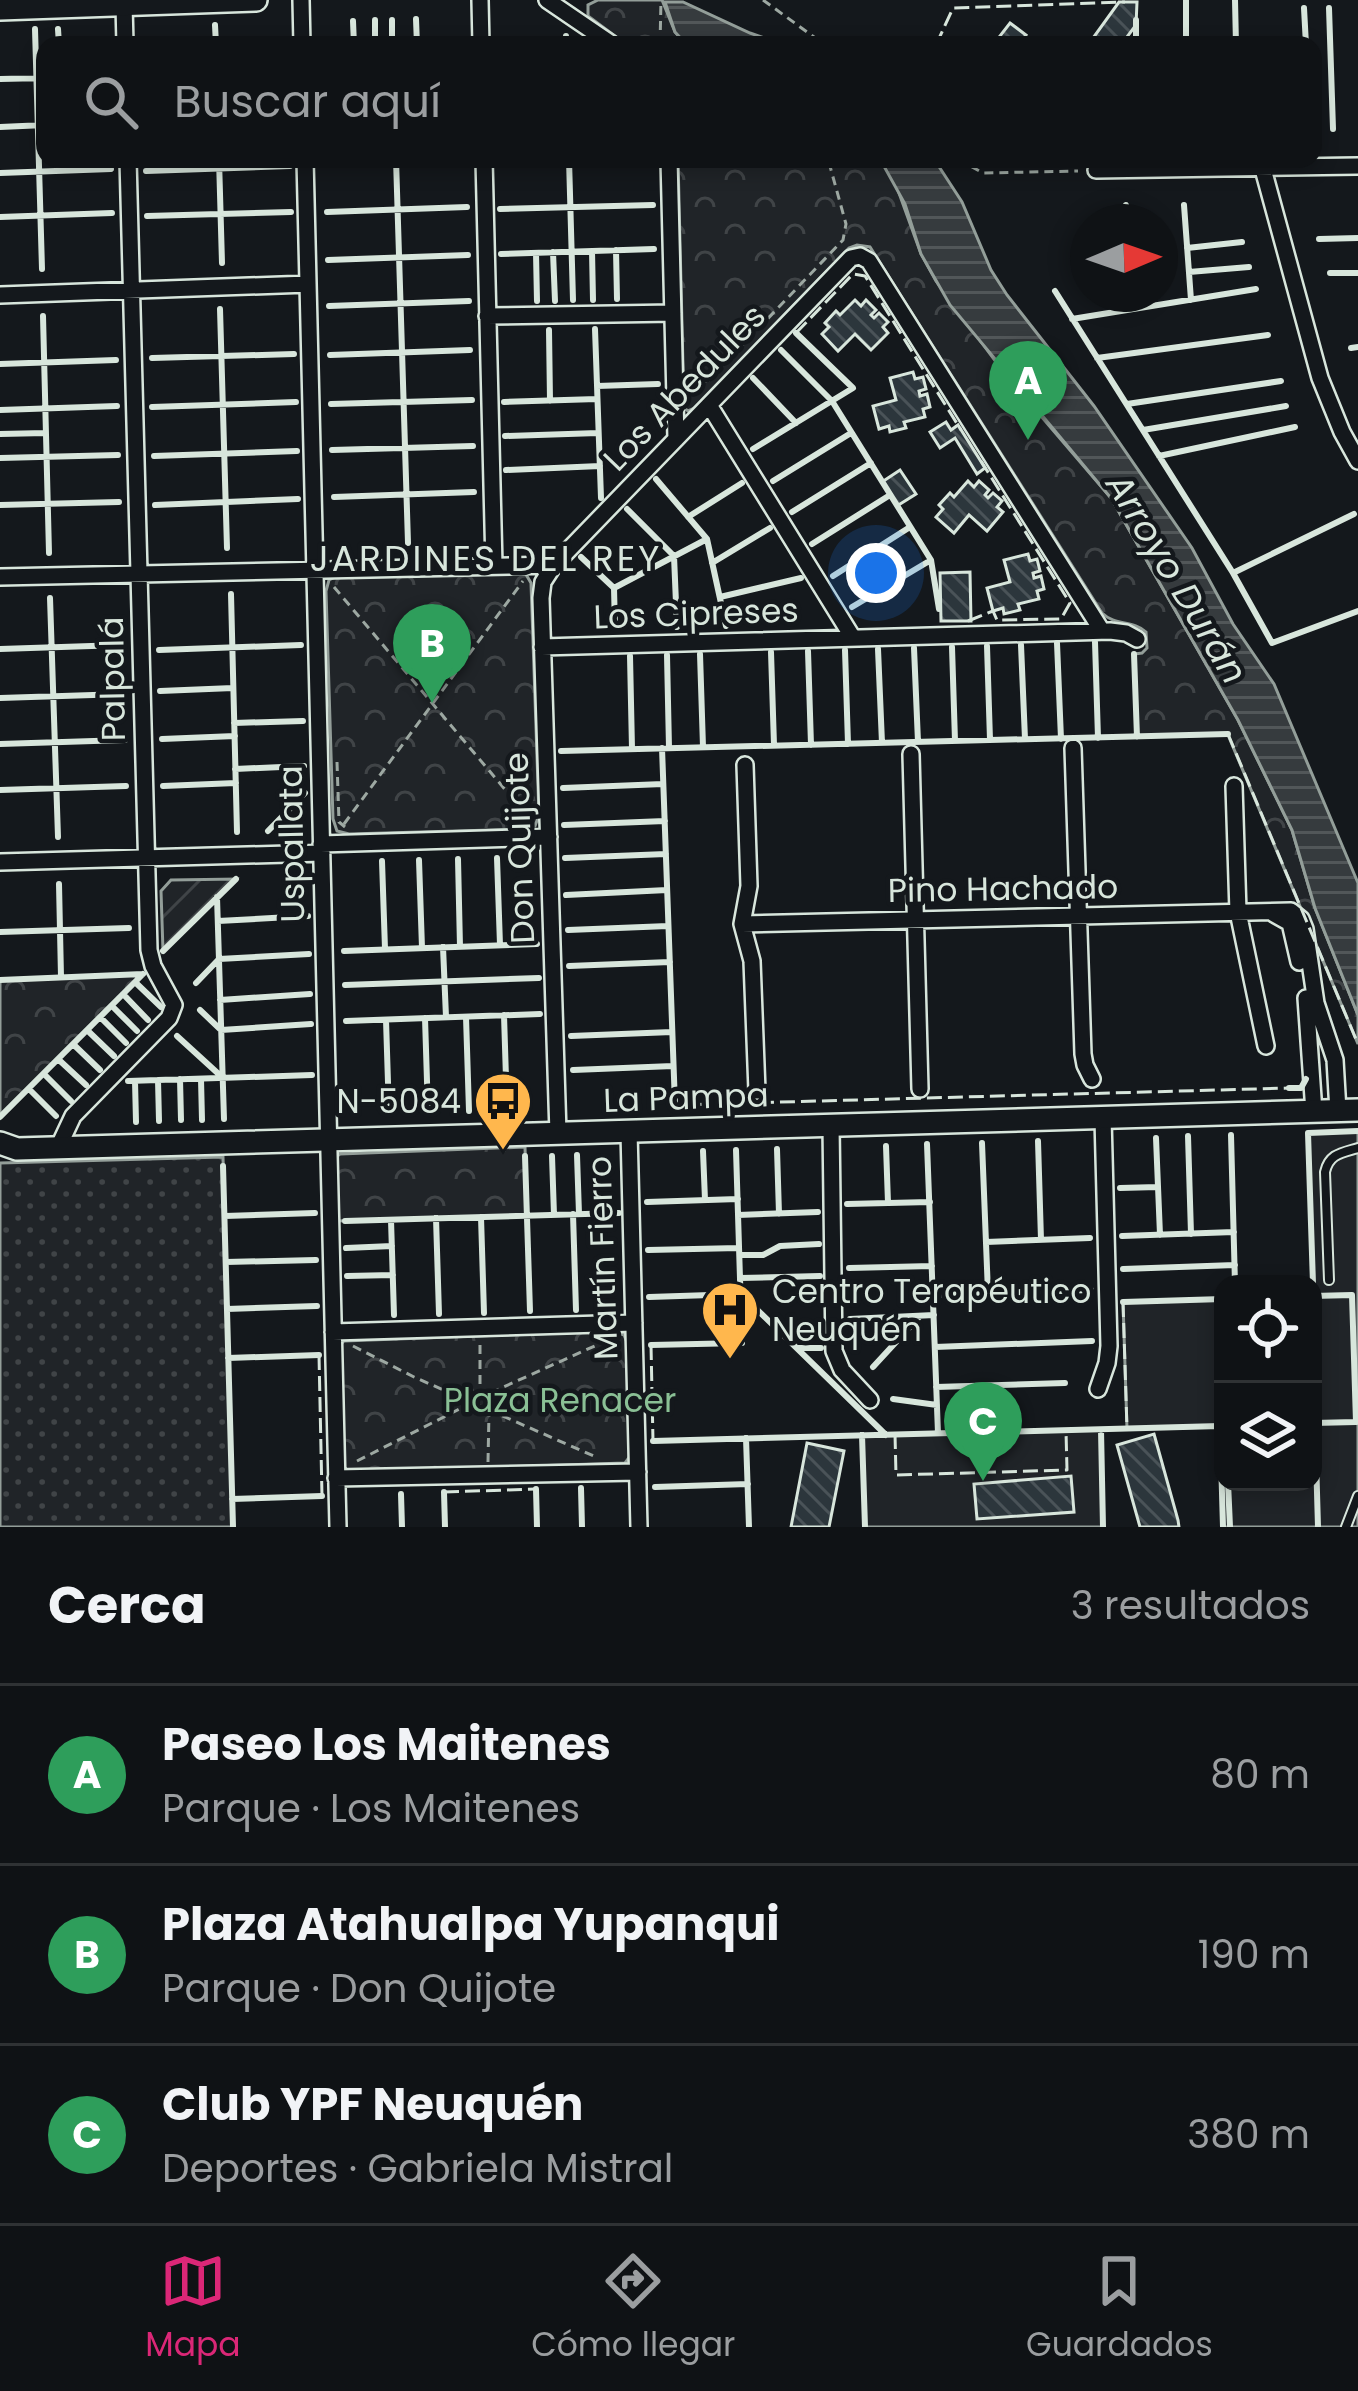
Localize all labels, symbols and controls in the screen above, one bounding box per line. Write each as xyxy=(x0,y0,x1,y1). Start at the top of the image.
search box xyxy=(36,36,1322,168)
icon: search xyxy=(78,69,144,135)
text: Buscar aquí xyxy=(174,70,441,133)
north arrow xyxy=(1070,204,1178,312)
street label: Los Abedules xyxy=(593,293,776,481)
pin: A xyxy=(989,341,1067,440)
water label: Arroyo Durán xyxy=(1093,462,1260,693)
district label: JARDINES DEL REY xyxy=(310,533,662,584)
your location xyxy=(846,543,906,603)
street label: Los Cipreses xyxy=(593,586,799,641)
pin: B xyxy=(393,604,471,703)
street label: Palpalá xyxy=(88,616,137,742)
street label: Don Quijote xyxy=(493,752,546,944)
street label: Uspallata xyxy=(267,765,316,923)
street label: Pino Hachado xyxy=(887,863,1119,914)
bus stop icon: N-5084 xyxy=(472,1070,534,1152)
street label: La Pampa xyxy=(603,1071,769,1124)
place label: N-5084 xyxy=(337,1078,461,1125)
street label: Martín Fierro xyxy=(575,1155,630,1361)
place label: Centro Terapéutico Neuquén xyxy=(772,1268,1091,1353)
map controls xyxy=(1214,1275,1322,1491)
button: locate xyxy=(1214,1275,1322,1383)
hospital icon: Centro Terapéutico Neuquén xyxy=(699,1279,761,1361)
park label: Plaza Renacer xyxy=(444,1377,676,1424)
pin: C xyxy=(944,1382,1022,1481)
button: layers xyxy=(1214,1383,1322,1491)
text: Cerca xyxy=(48,1569,206,1641)
text: 3 resultados xyxy=(1071,1578,1310,1633)
text: Paseo Los Maitenes xyxy=(162,1713,611,1776)
text: A xyxy=(73,1747,101,1802)
text: 80 m xyxy=(1210,1747,1310,1802)
text: Parque · Los Maitenes xyxy=(162,1781,580,1836)
text: Plaza Atahualpa Yupanqui xyxy=(162,1893,780,1956)
text: B xyxy=(74,1927,100,1982)
text: 190 m xyxy=(1198,1927,1310,1982)
text: Parque · Don Quijote xyxy=(162,1961,556,2016)
text: Club YPF Neuquén xyxy=(162,2073,583,2136)
text: C xyxy=(72,2107,102,2162)
text: 380 m xyxy=(1187,2107,1310,2162)
text: Deportes · Gabriela Mistral xyxy=(162,2141,673,2196)
tab: Mapa xyxy=(145,2248,241,2370)
tab: Cómo llegar xyxy=(531,2248,735,2370)
tab: Guardados xyxy=(1026,2248,1213,2370)

